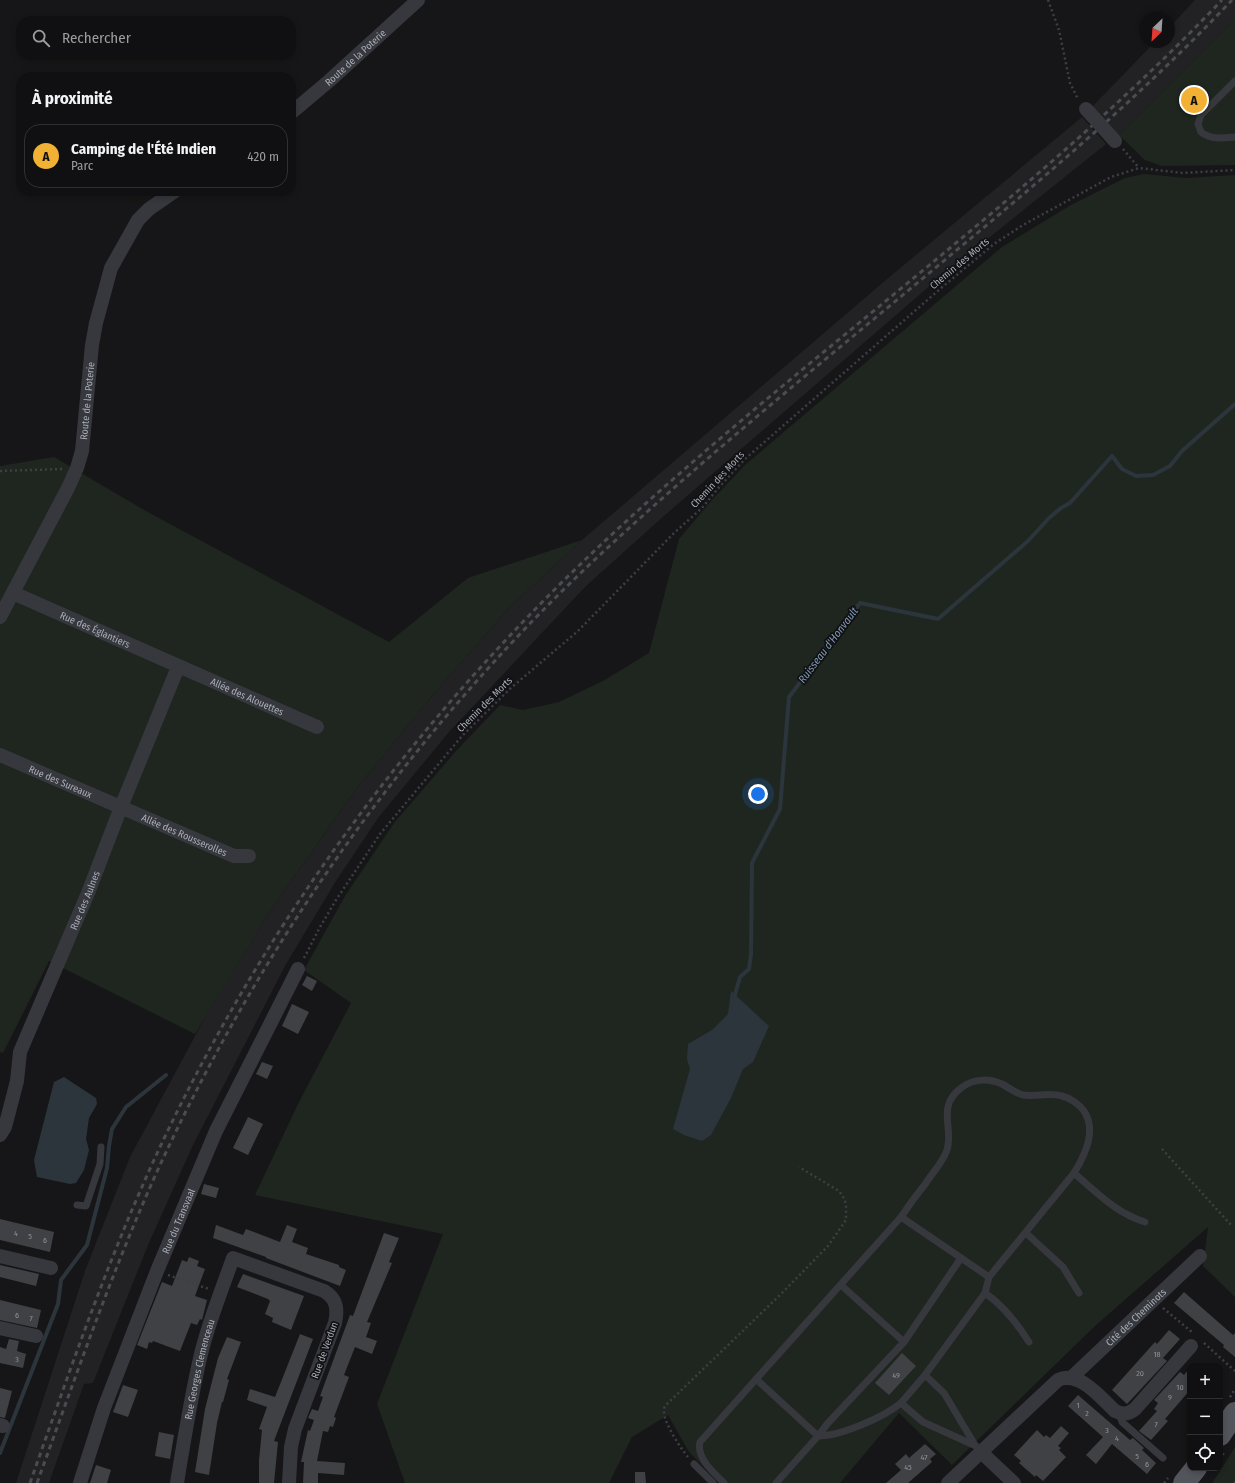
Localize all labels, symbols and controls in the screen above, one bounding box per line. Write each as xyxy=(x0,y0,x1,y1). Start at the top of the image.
north arrow xyxy=(1139,12,1175,48)
search box xyxy=(16,16,296,60)
icon: search xyxy=(30,27,52,49)
street label: Route de la Poterie xyxy=(323,27,389,89)
text: Rechercher xyxy=(62,29,131,47)
pin: A xyxy=(1181,85,1207,115)
text: À proximité xyxy=(32,88,113,109)
text: Camping de l'Été Indien xyxy=(71,140,216,158)
text: A xyxy=(42,149,50,164)
text: 420 m xyxy=(247,149,279,164)
text: Parc xyxy=(71,158,93,173)
street label: Chemin des Morts xyxy=(928,236,992,292)
street label: Route de la Poterie xyxy=(78,361,97,440)
street label: Chemin des Morts xyxy=(688,449,747,511)
water label: Ruisseau d'Honvault xyxy=(796,604,861,686)
street label: Rue des Églantiers xyxy=(58,610,132,651)
street label: Chemin des Morts xyxy=(455,675,515,735)
street label: Allée des Alouettes xyxy=(208,676,285,719)
street label: Rue des Sureaux xyxy=(27,763,94,801)
your location xyxy=(748,784,768,804)
street label: Allée des Rousserolles xyxy=(140,812,229,859)
street label: Rue des Aulnes xyxy=(68,869,103,932)
street label: Rue du Transvaal xyxy=(160,1187,198,1256)
house number: 4 xyxy=(14,1229,18,1238)
house number: 5 xyxy=(28,1232,32,1241)
house number: 6 xyxy=(43,1236,47,1245)
street label: Cité des Cheminots xyxy=(1104,1286,1169,1349)
house number: 6 xyxy=(15,1311,19,1320)
house number: 7 xyxy=(29,1314,33,1323)
street label: Rue Georges Clemenceau xyxy=(183,1318,218,1421)
street label: Rue de Verdun xyxy=(309,1320,341,1380)
house number: 18 xyxy=(1153,1350,1161,1359)
house number: 3 xyxy=(15,1355,19,1364)
map controls xyxy=(1187,1363,1223,1471)
button: + xyxy=(1187,1363,1223,1399)
house number: 20 xyxy=(1136,1369,1144,1378)
house number: 49 xyxy=(892,1371,900,1380)
house number: 10 xyxy=(1176,1383,1184,1392)
house number: 9 xyxy=(1168,1393,1172,1402)
button: − xyxy=(1187,1399,1223,1435)
house number: 1 xyxy=(1076,1401,1080,1410)
house number: 2 xyxy=(1085,1409,1089,1418)
house number: 7 xyxy=(1154,1420,1158,1429)
house number: 3 xyxy=(1105,1426,1109,1435)
house number: 4 xyxy=(1115,1434,1119,1443)
button: locate xyxy=(1187,1435,1223,1471)
house number: 5 xyxy=(1135,1452,1139,1461)
house number: 47 xyxy=(921,1453,928,1462)
house number: 6 xyxy=(1145,1460,1149,1469)
house number: 45 xyxy=(904,1463,912,1472)

